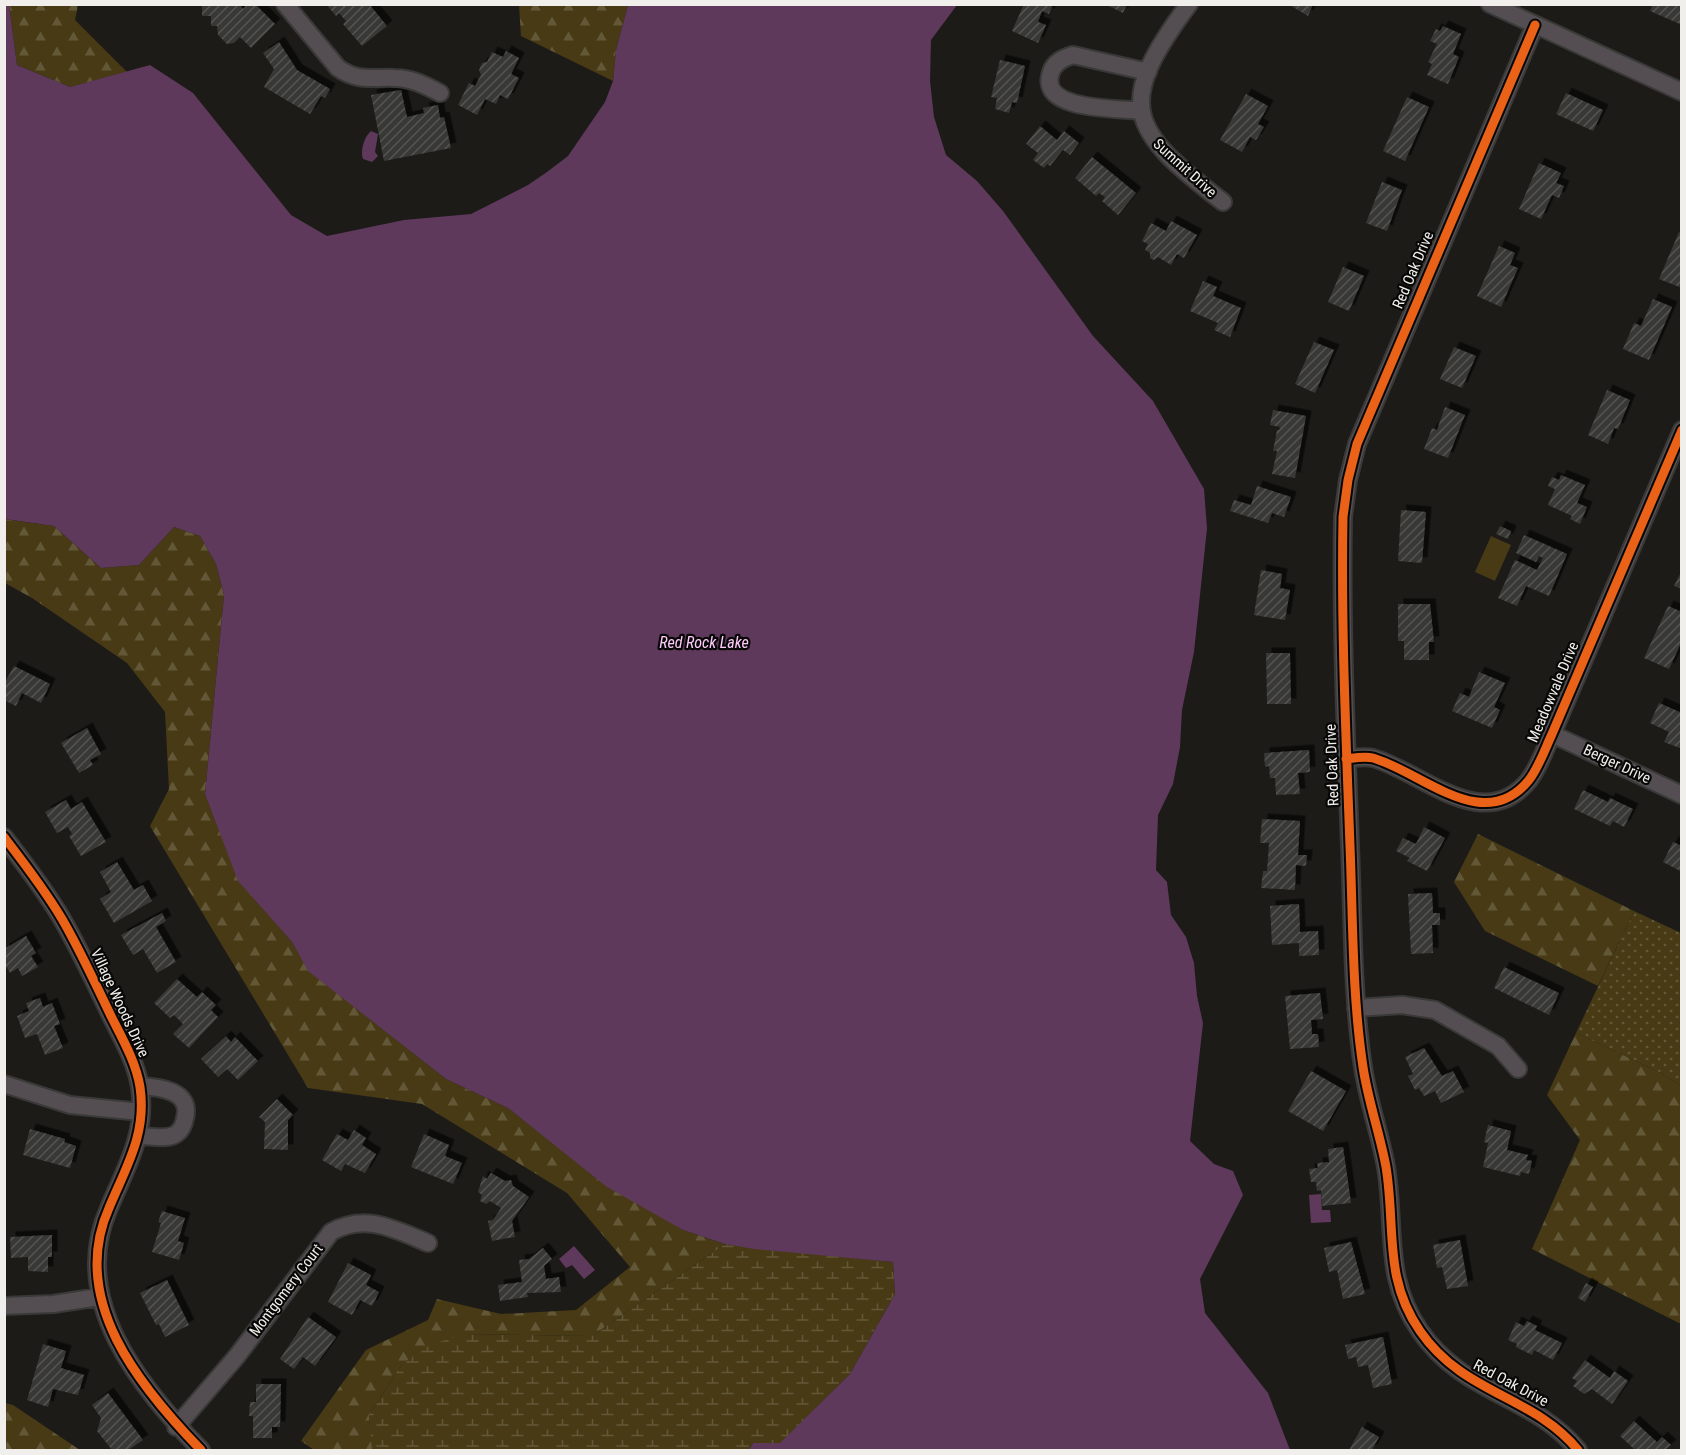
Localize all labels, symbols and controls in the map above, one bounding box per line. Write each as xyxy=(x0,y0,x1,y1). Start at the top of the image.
street label: Summit Drive xyxy=(1150,135,1220,201)
street label: Red Oak Drive xyxy=(1389,229,1437,311)
water label: Red Rock Lake xyxy=(659,633,749,652)
street label: Meadowvale Drive xyxy=(1524,639,1582,745)
street label: Red Oak Drive xyxy=(1322,724,1342,806)
street label: Berger Drive xyxy=(1581,741,1653,787)
street label: Village Woods Drive xyxy=(87,946,153,1060)
street label: Montgomery Court xyxy=(245,1240,327,1340)
street label: Red Oak Drive xyxy=(1470,1356,1552,1410)

